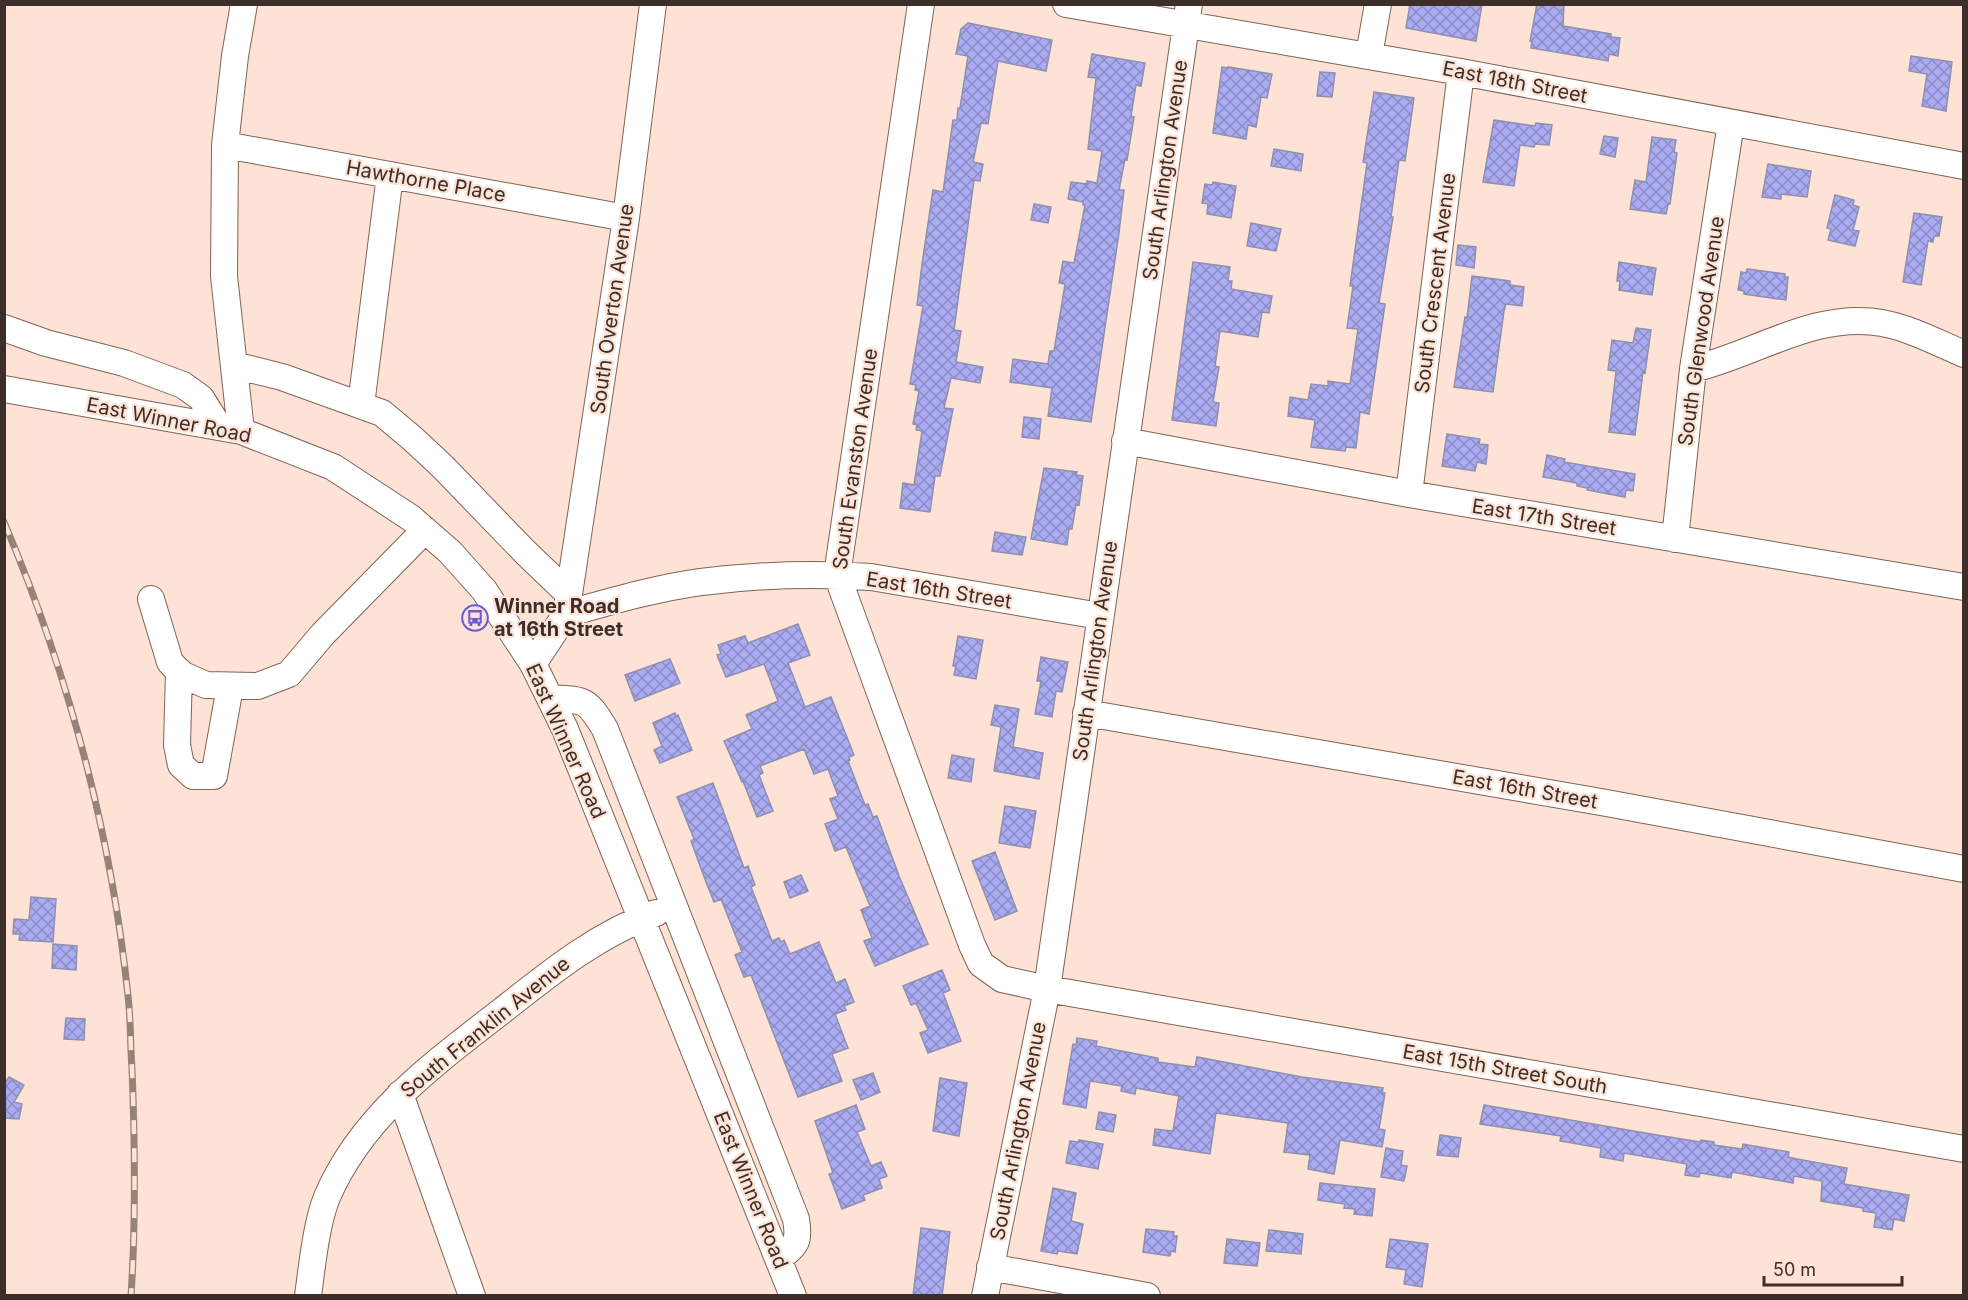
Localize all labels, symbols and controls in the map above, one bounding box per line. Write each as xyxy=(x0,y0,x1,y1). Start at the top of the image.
street label: East 18th Street xyxy=(1441,56,1590,108)
street label: South Arlington Avenue xyxy=(1138,58,1192,282)
street label: Hawthorne Place xyxy=(344,155,508,207)
street label: South Crescent Avenue xyxy=(1410,171,1460,395)
street label: South Overton Avenue xyxy=(585,202,639,416)
street label: South Glenwood Avenue xyxy=(1673,214,1729,448)
street label: South Evanston Avenue xyxy=(828,347,882,571)
street label: East Winner Road xyxy=(85,392,253,448)
street label: East 17th Street xyxy=(1470,494,1618,540)
street label: South Arlington Avenue xyxy=(1068,539,1122,763)
street label: East 16th Street xyxy=(865,567,1014,613)
place label: Winner Road at 16th Street xyxy=(494,594,623,641)
bus stop icon: Winner Road at 16th Street xyxy=(460,603,490,633)
street label: East Winner Road xyxy=(521,660,611,822)
street label: East 16th Street xyxy=(1451,764,1600,814)
street label: South Franklin Avenue xyxy=(396,951,574,1103)
street label: South Arlington Avenue xyxy=(985,1020,1051,1242)
street label: East 15th Street South xyxy=(1401,1039,1609,1099)
street label: East Winner Road xyxy=(709,1108,793,1272)
scale bar xyxy=(1764,1249,1902,1287)
text: 50 m xyxy=(1773,1259,1816,1280)

